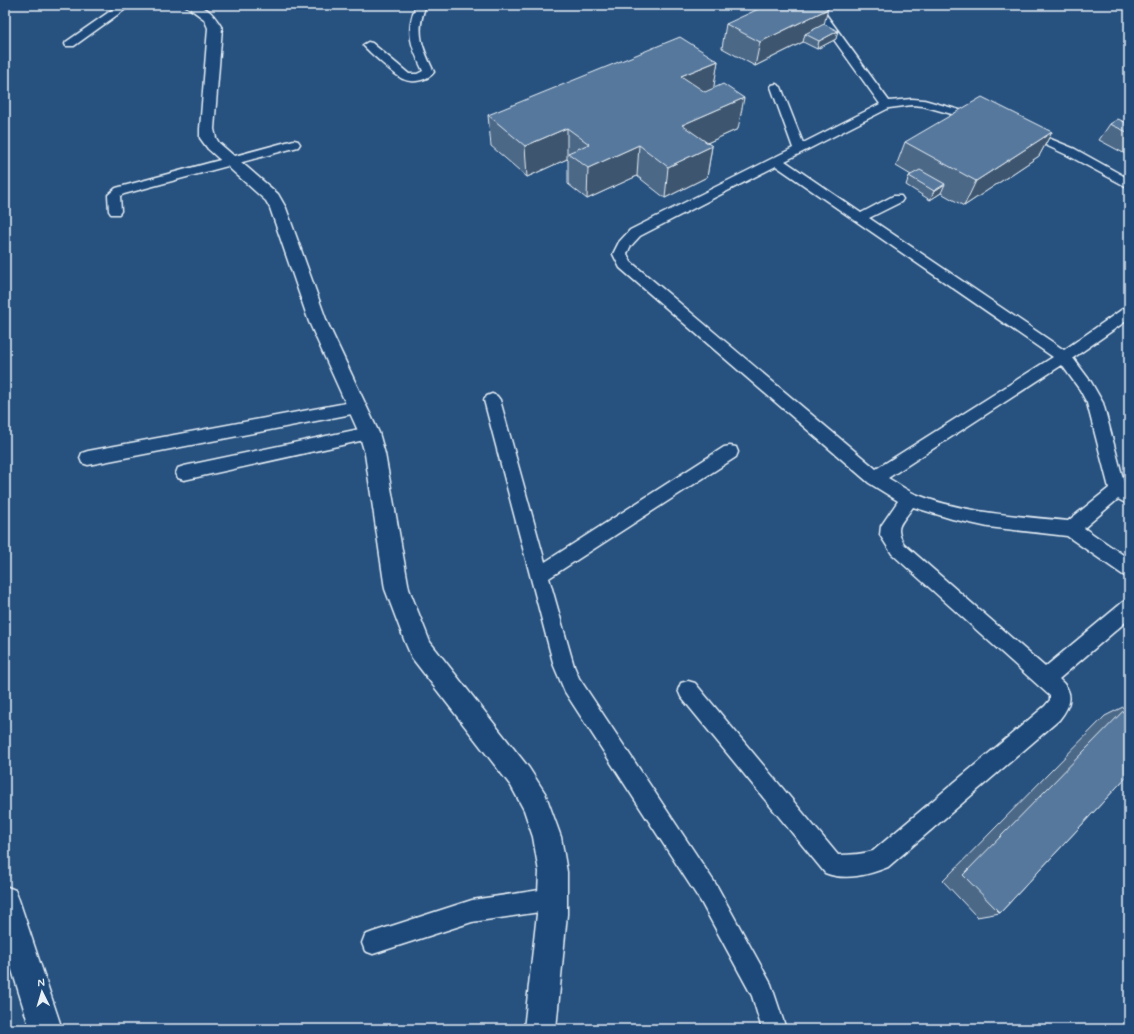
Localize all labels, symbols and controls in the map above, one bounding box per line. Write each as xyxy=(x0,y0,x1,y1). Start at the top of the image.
north arrow xyxy=(22,972,62,1012)
text: N xyxy=(37,976,45,990)

